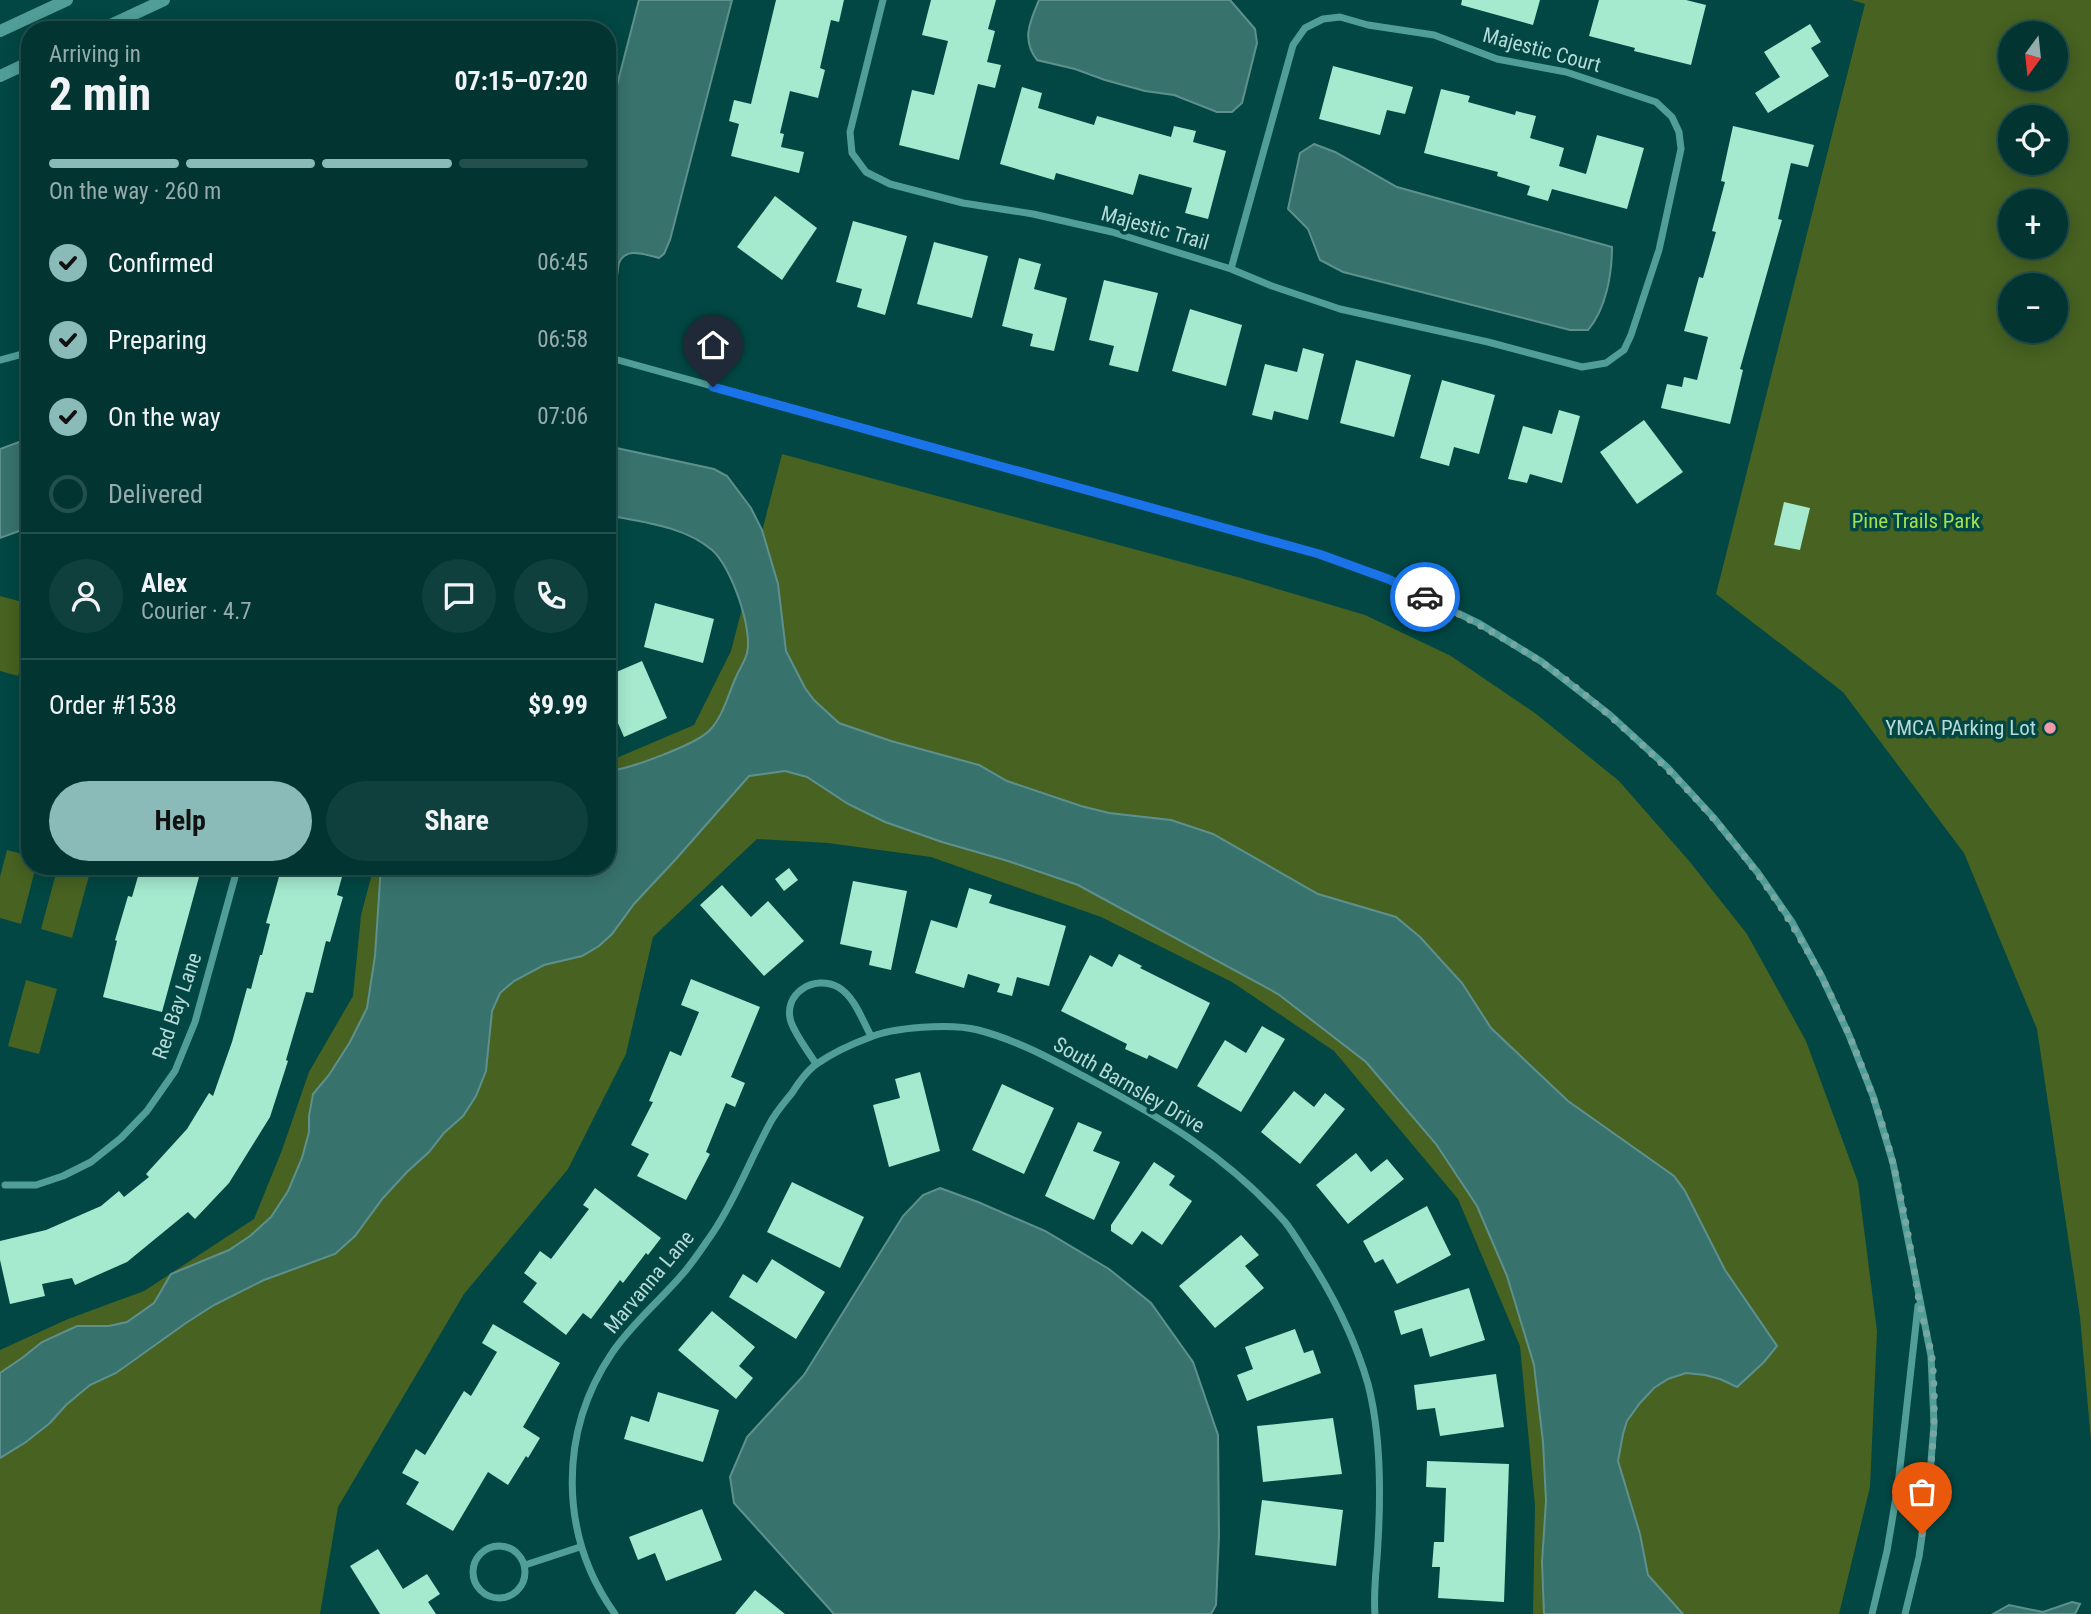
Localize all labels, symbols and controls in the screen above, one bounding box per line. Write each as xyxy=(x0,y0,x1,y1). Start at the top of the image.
north arrow xyxy=(1998,21,2068,91)
map controls xyxy=(1998,21,2068,343)
street label: Majestic Court xyxy=(1480,23,1604,77)
text: Arriving in xyxy=(49,41,141,68)
text: 07:15–07:20 xyxy=(454,66,588,96)
text: 2 min xyxy=(49,67,151,121)
button: locate xyxy=(1998,105,2068,175)
text: On the way · 260 m xyxy=(49,178,221,205)
button: + xyxy=(1998,189,2068,259)
street label: Majestic Trail xyxy=(1098,201,1212,255)
icon: check xyxy=(49,244,87,282)
text: Confirmed xyxy=(108,248,214,278)
text: 06:45 xyxy=(537,249,588,276)
button: − xyxy=(1998,273,2068,343)
pin xyxy=(683,315,743,387)
icon: check xyxy=(49,321,87,359)
text: Preparing xyxy=(108,325,207,355)
text: 06:58 xyxy=(537,326,588,353)
icon: home xyxy=(694,326,732,364)
icon: check xyxy=(49,398,87,436)
text: On the way xyxy=(108,402,221,432)
text: 07:06 xyxy=(537,403,588,430)
text: Delivered xyxy=(108,479,203,509)
park label: Pine Trails Park xyxy=(1852,509,1981,533)
button: person xyxy=(49,559,123,633)
button: chat xyxy=(422,559,496,633)
button: phone xyxy=(514,559,588,633)
courier xyxy=(1390,562,1460,632)
text: Alex xyxy=(141,568,187,598)
icon: car xyxy=(1406,578,1444,616)
text: Courier · 4.7 xyxy=(141,598,252,625)
text: Order #1538 xyxy=(49,690,177,720)
text: $9.99 xyxy=(528,690,588,720)
place label: YMCA PArking Lot xyxy=(1885,716,2036,740)
marker: YMCA PArking Lot xyxy=(2042,720,2058,736)
button: Help xyxy=(49,781,312,861)
button: Share xyxy=(326,781,588,861)
street label: Red Bay Lane xyxy=(148,949,207,1062)
street label: South Barnsley Drive xyxy=(1049,1032,1209,1138)
street label: Marvanna Lane xyxy=(599,1226,699,1338)
pin xyxy=(1892,1462,1952,1534)
icon: bag xyxy=(1903,1473,1941,1511)

